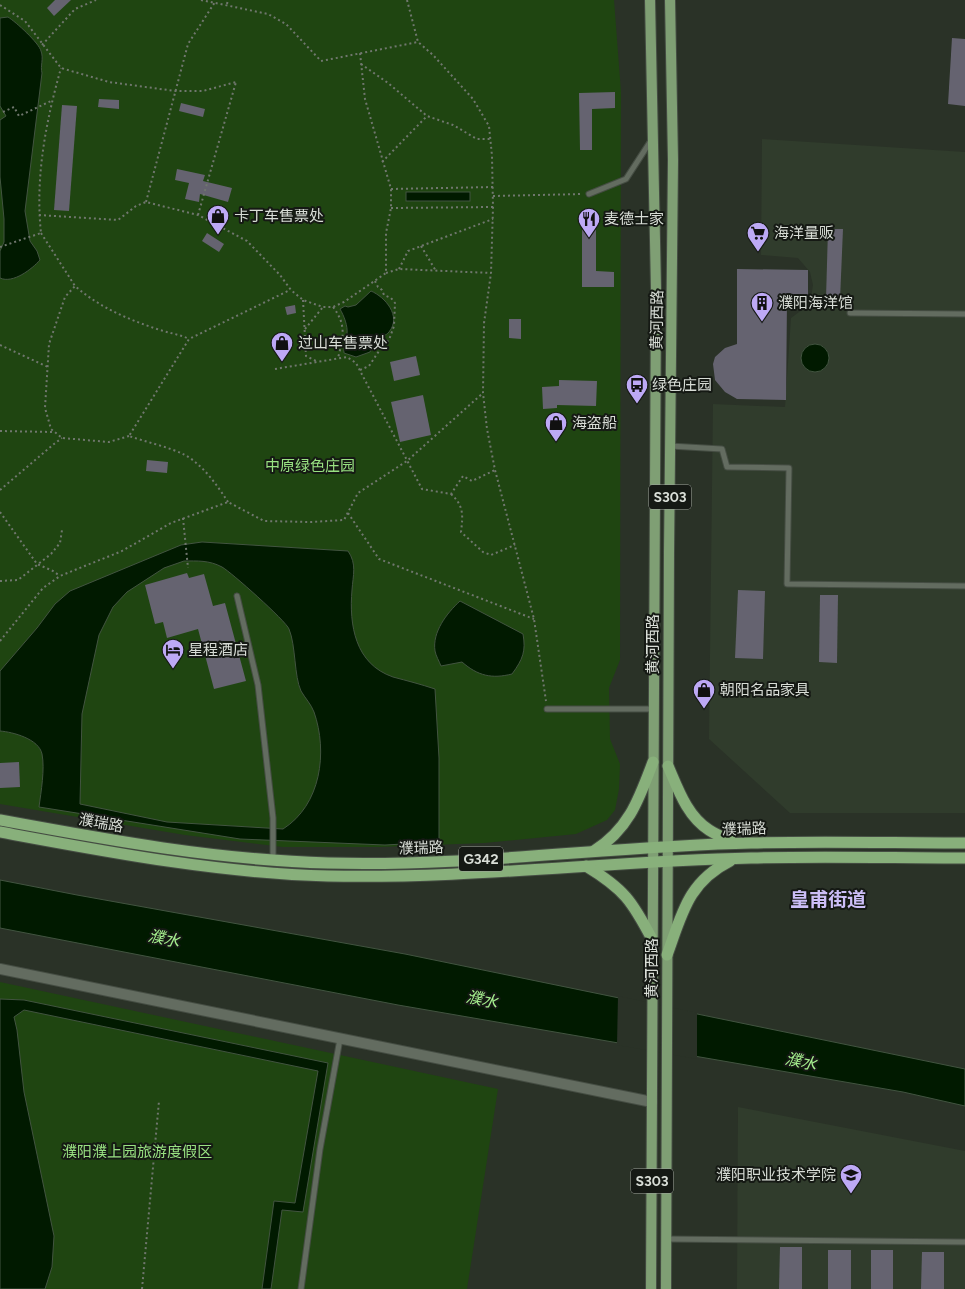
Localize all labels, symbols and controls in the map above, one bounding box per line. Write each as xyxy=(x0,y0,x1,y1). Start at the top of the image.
shop icon: 卡丁车售票处 xyxy=(205,203,231,236)
restaurant icon: 麦德士家 xyxy=(576,206,602,239)
place label: 卡丁车售票处 xyxy=(234,207,324,225)
place label: 麦德士家 xyxy=(604,210,664,228)
supermarket icon: 海洋量贩 xyxy=(745,220,771,253)
place label: 海洋量贩 xyxy=(774,224,834,242)
street label: 黄河西路 xyxy=(647,290,667,350)
building icon: 濮阳海洋馆 xyxy=(749,290,775,323)
place label: 濮阳海洋馆 xyxy=(778,294,853,312)
shop icon: 过山车售票处 xyxy=(269,330,295,363)
place label: 过山车售票处 xyxy=(298,334,388,352)
bus stop icon: 绿色庄园 xyxy=(624,372,650,405)
place label: 绿色庄园 xyxy=(652,376,712,394)
shop icon: 海盗船 xyxy=(543,410,569,443)
place label: 海盗船 xyxy=(572,414,617,432)
park label: 中原绿色庄园 xyxy=(265,457,355,475)
road number: S303 xyxy=(649,485,691,509)
street label: 黄河西路 xyxy=(644,614,662,674)
hotel icon: 星程酒店 xyxy=(160,637,186,670)
place label: 星程酒店 xyxy=(188,641,248,659)
shop icon: 朝阳名品家具 xyxy=(691,677,717,710)
place label: 朝阳名品家具 xyxy=(720,681,810,699)
street label: 濮瑞路 xyxy=(77,810,125,836)
street label: 濮瑞路 xyxy=(721,819,767,839)
street label: 濮瑞路 xyxy=(398,838,444,858)
road number: G342 xyxy=(459,847,503,871)
district label: 皇甫街道 xyxy=(790,888,866,911)
water label: 濮水 xyxy=(146,926,182,951)
street label: 黄河西路 xyxy=(643,938,661,998)
water label: 濮水 xyxy=(464,987,500,1012)
water label: 濮水 xyxy=(783,1049,819,1074)
park label: 濮阳濮上园旅游度假区 xyxy=(62,1143,212,1161)
school or university icon: 濮阳职业技术学院 xyxy=(838,1162,864,1195)
place label: 濮阳职业技术学院 xyxy=(716,1166,836,1184)
road number: S303 xyxy=(631,1169,673,1193)

